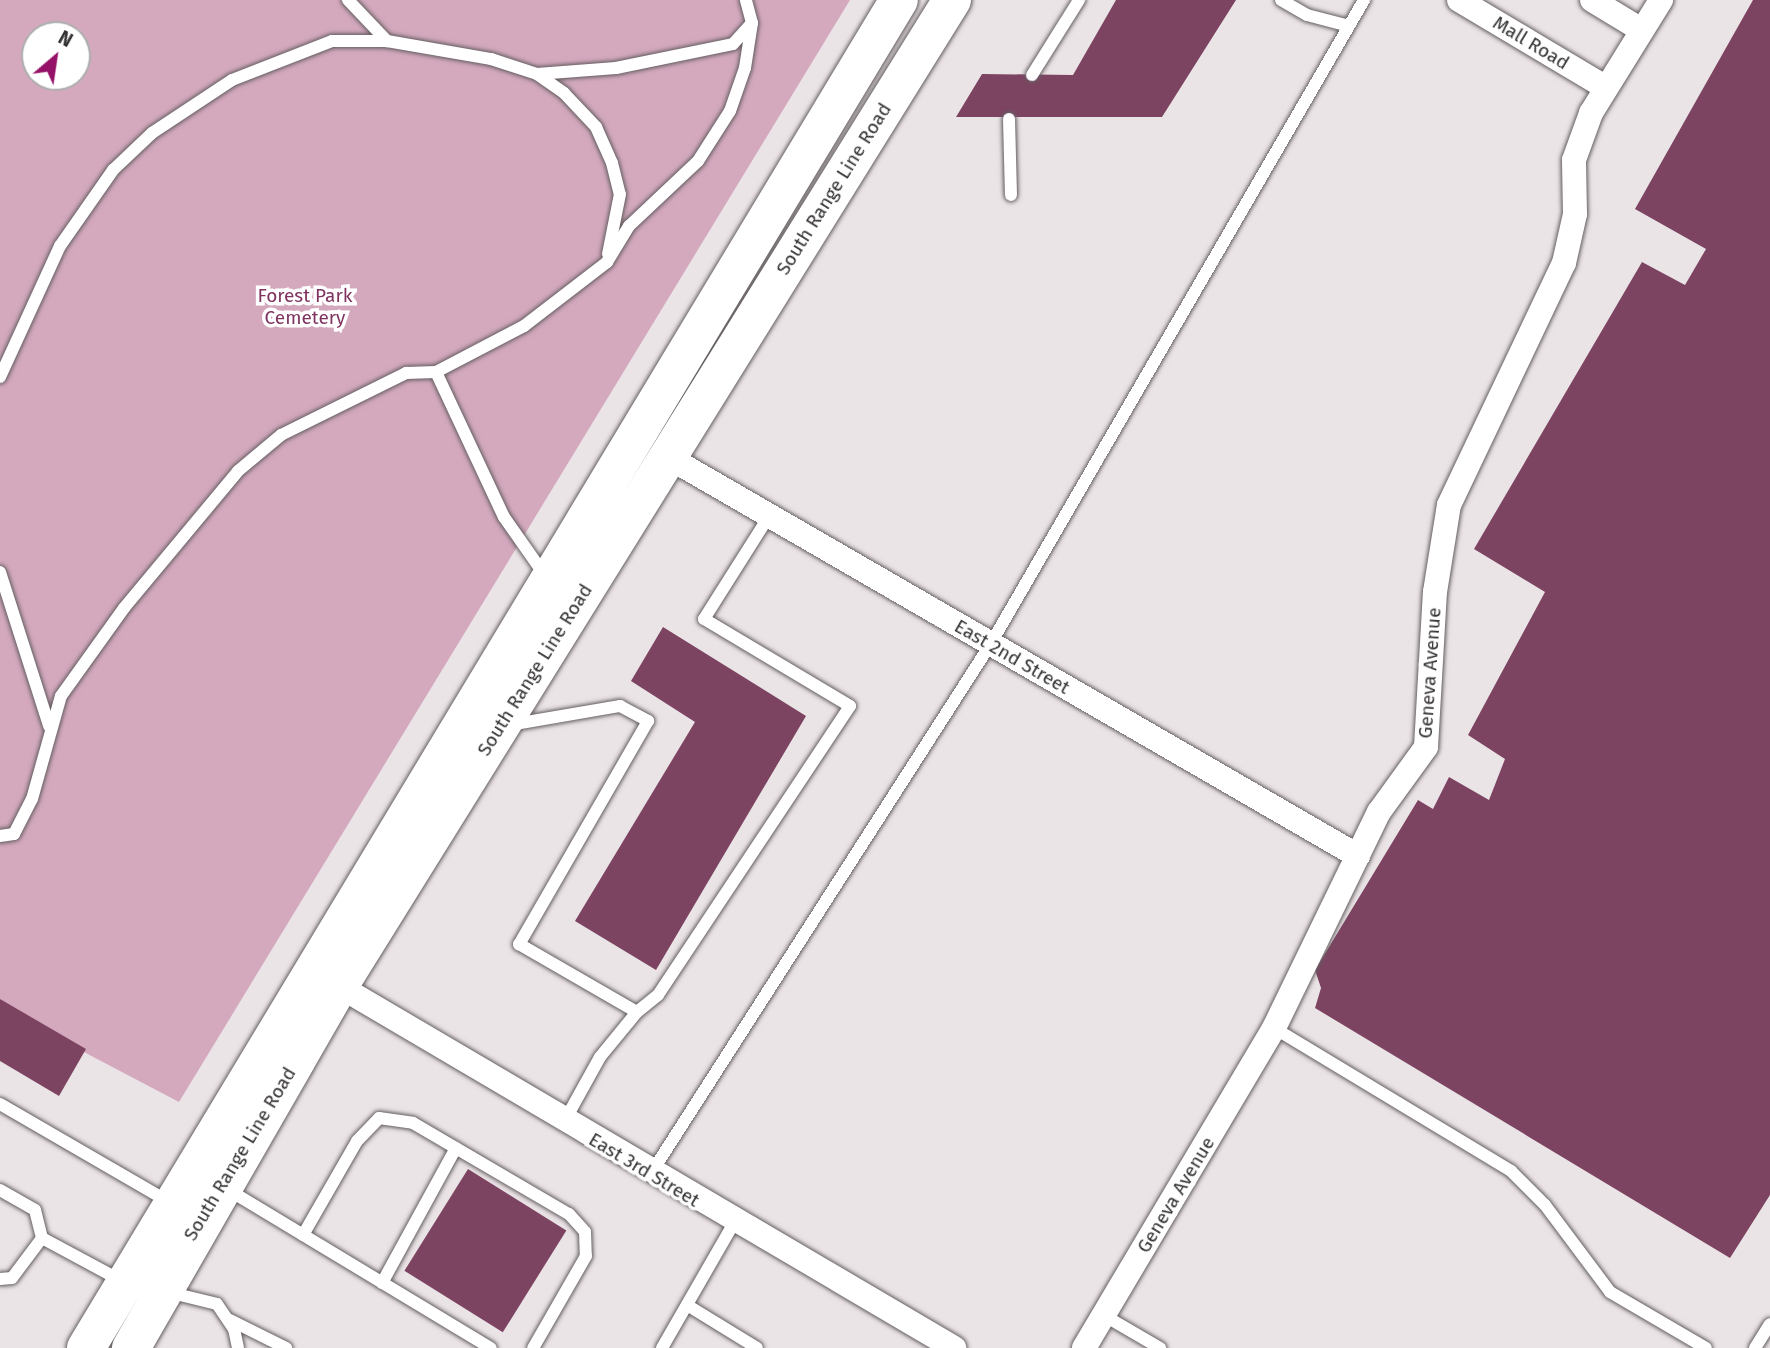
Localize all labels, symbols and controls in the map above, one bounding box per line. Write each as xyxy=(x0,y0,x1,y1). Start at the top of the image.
street label: Mall Road xyxy=(1489,11,1573,75)
north arrow xyxy=(21,21,91,91)
text: N xyxy=(54,26,77,52)
street label: South Range Line Road xyxy=(772,99,896,279)
park label: Forest Park Cemetery xyxy=(257,285,353,329)
street label: South Range Line Road xyxy=(473,580,597,760)
street label: Geneva Avenue xyxy=(1414,607,1446,739)
street label: East 2nd Street xyxy=(950,615,1074,699)
street label: South Range Line Road xyxy=(179,1063,301,1245)
street label: East 3rd Street xyxy=(585,1128,703,1212)
street label: Geneva Avenue xyxy=(1132,1133,1220,1257)

